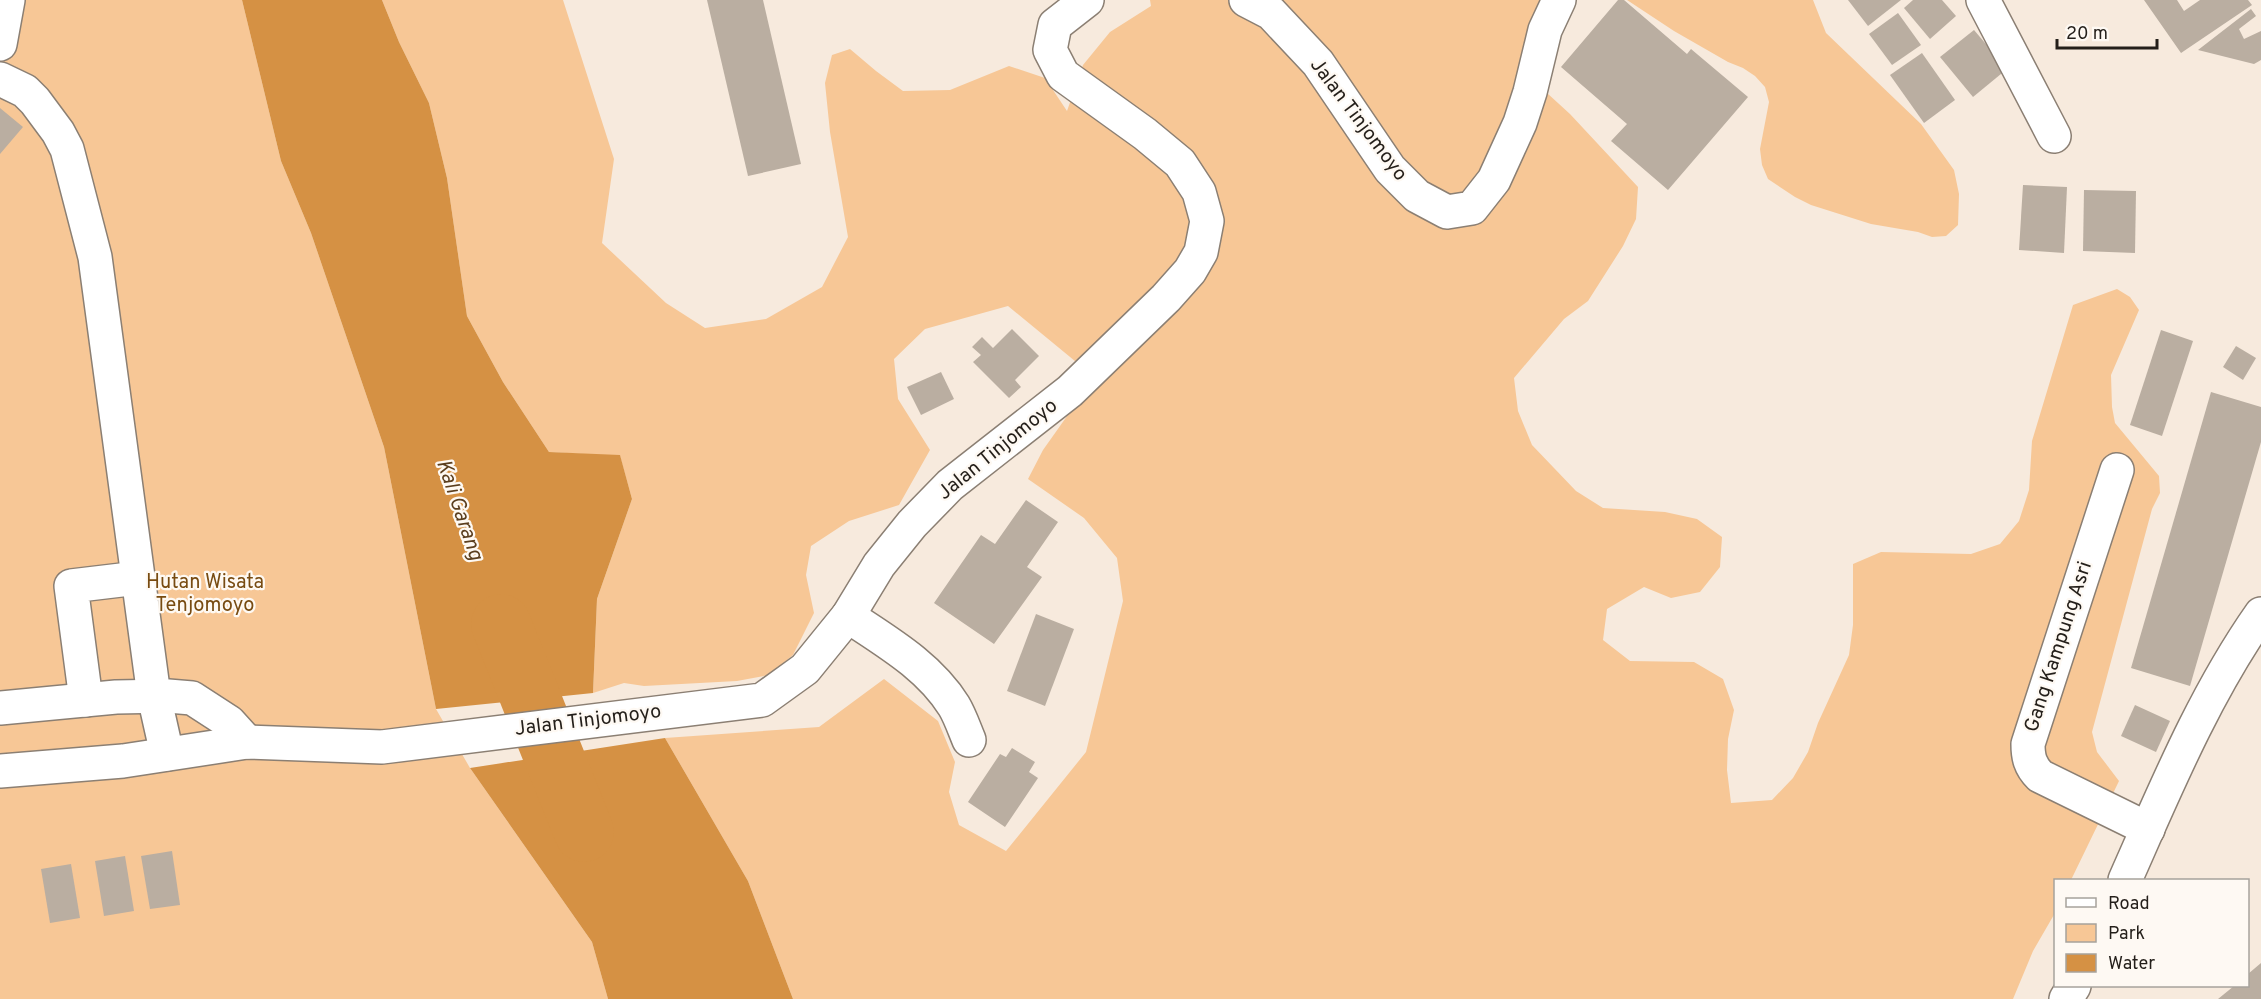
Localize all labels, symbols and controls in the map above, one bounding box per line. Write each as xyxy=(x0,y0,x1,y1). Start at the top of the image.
scale bar xyxy=(2057,12,2158,50)
text: 20 m xyxy=(2066,23,2108,46)
street label: Jalan Tinjomoyo xyxy=(1303,53,1413,187)
street label: Jalan Tinjomoyo xyxy=(933,394,1063,506)
water label: Kali Garang xyxy=(429,456,489,565)
street label: Gang Kampung Asri xyxy=(2019,558,2099,736)
park label: Hutan Wisata Tenjomoyo xyxy=(146,570,264,619)
street label: Jalan Tinjomoyo xyxy=(513,699,663,743)
legend xyxy=(2054,879,2249,987)
text: Road xyxy=(2108,893,2150,916)
text: Park xyxy=(2108,923,2145,946)
text: Water xyxy=(2108,953,2155,976)

